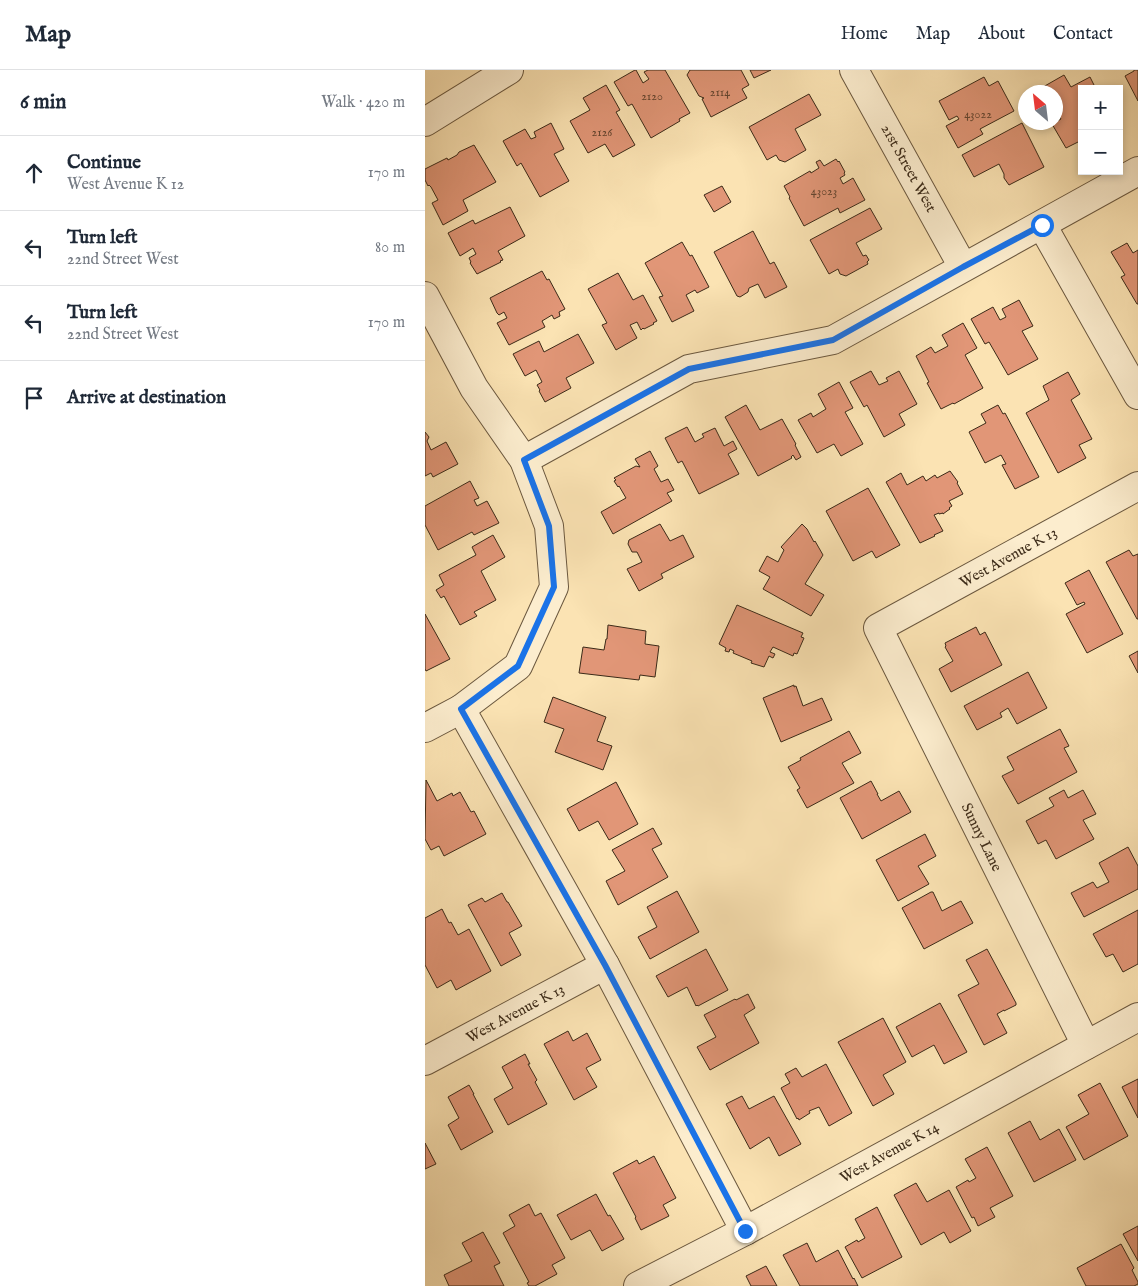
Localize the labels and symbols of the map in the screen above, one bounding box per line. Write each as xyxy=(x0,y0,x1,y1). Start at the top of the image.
house number: 2114 xyxy=(710,85,730,100)
north arrow xyxy=(1018,85,1063,130)
house number: 2120 xyxy=(641,89,663,104)
house number: 43022 xyxy=(964,107,992,122)
street label: 21st Street West xyxy=(877,121,941,216)
house number: 2126 xyxy=(592,125,613,140)
house number: 43023 xyxy=(811,184,837,199)
route start xyxy=(1031,214,1054,237)
street label: West Avenue K 13 xyxy=(956,523,1060,592)
street label: Sunny Lane xyxy=(957,800,1006,875)
street label: West Avenue K 13 xyxy=(463,980,568,1047)
street label: West Avenue K 14 xyxy=(836,1117,943,1187)
route end xyxy=(734,1220,757,1243)

